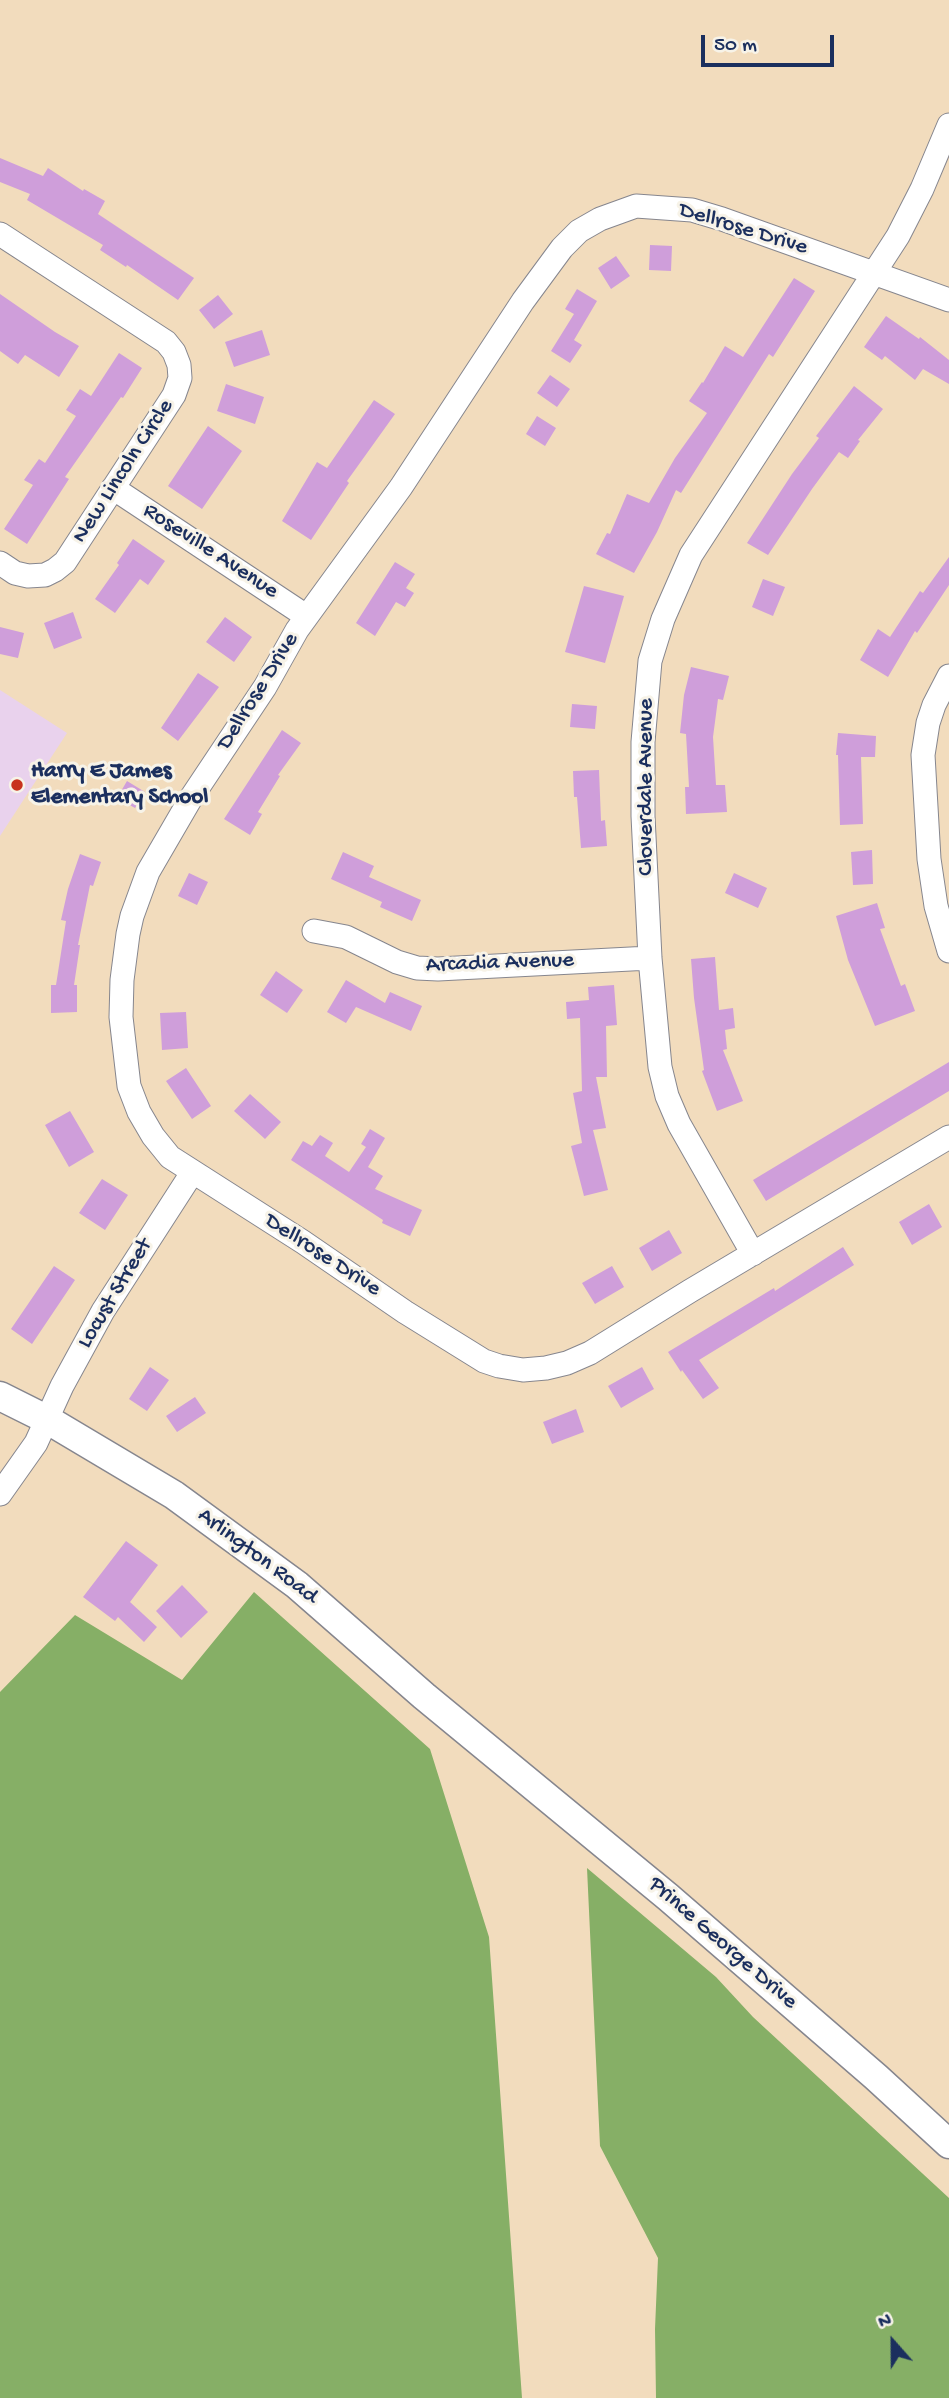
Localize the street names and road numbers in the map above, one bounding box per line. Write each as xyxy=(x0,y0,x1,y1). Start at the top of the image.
street label: Dellrose Drive xyxy=(675,197,811,263)
street label: New Lincoln Circle xyxy=(67,395,181,549)
street label: Roseville Avenue xyxy=(137,498,283,606)
street label: Dellrose Drive xyxy=(212,628,306,756)
street label: Cloverdale Avenue xyxy=(633,698,661,876)
street label: Arcadia Avenue xyxy=(425,948,575,980)
street label: Dellrose Drive xyxy=(259,1208,385,1304)
street label: Locust Street xyxy=(72,1234,160,1354)
street label: Arlington Road xyxy=(191,1503,323,1611)
street label: Prince George Drive xyxy=(642,1872,802,2016)

